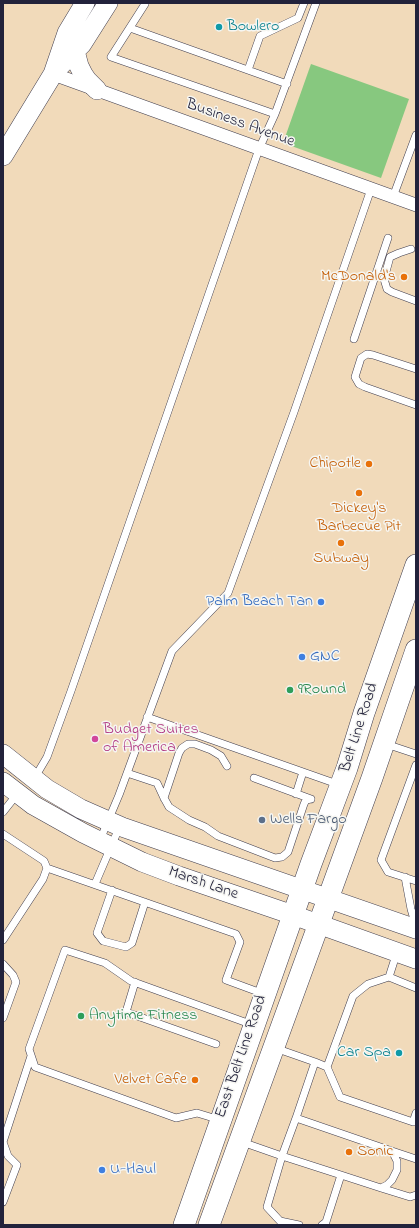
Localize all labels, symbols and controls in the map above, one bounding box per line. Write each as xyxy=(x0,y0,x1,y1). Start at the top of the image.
place label: Bowlero xyxy=(227,17,279,37)
marker: Bowlero xyxy=(214,22,224,32)
street label: Business Avenue xyxy=(183,95,297,153)
place label: McDonald's xyxy=(321,267,396,287)
marker: McDonald's xyxy=(399,272,409,282)
place label: Chipotle xyxy=(309,454,361,474)
marker: Chipotle xyxy=(364,459,374,469)
marker: Dickey's Barbecue Pit xyxy=(354,488,364,498)
place label: Dickey's Barbecue Pit xyxy=(317,499,401,537)
marker: Subway xyxy=(336,538,346,548)
place label: Subway xyxy=(313,549,369,569)
place label: Palm Beach Tan xyxy=(206,592,313,612)
marker: Palm Beach Tan xyxy=(316,597,326,607)
place label: GNC xyxy=(310,647,340,667)
marker: GNC xyxy=(297,652,307,662)
place label: 9Round xyxy=(298,680,346,700)
street label: Belt Line Road xyxy=(337,681,383,775)
marker: 9Round xyxy=(285,685,295,695)
place label: Budget Suites of America xyxy=(103,720,199,758)
marker: Budget Suites of America xyxy=(90,734,100,744)
place label: Wells Fargo xyxy=(270,810,347,830)
marker: Wells Fargo xyxy=(257,815,267,825)
street label: Marsh Lane xyxy=(166,863,240,905)
street label: East Belt Line Road xyxy=(212,993,272,1121)
place label: Anytime Fitness xyxy=(89,1006,197,1026)
marker: Anytime Fitness xyxy=(76,1011,86,1021)
place label: Car Spa xyxy=(337,1043,391,1063)
marker: Car Spa xyxy=(394,1048,404,1058)
place label: Velvet Cafe xyxy=(114,1070,187,1090)
marker: Velvet Cafe xyxy=(190,1075,200,1085)
place label: Sonic xyxy=(357,1142,393,1162)
marker: Sonic xyxy=(344,1147,354,1157)
place label: U-Haul xyxy=(110,1160,156,1180)
marker: U-Haul xyxy=(97,1165,107,1175)

